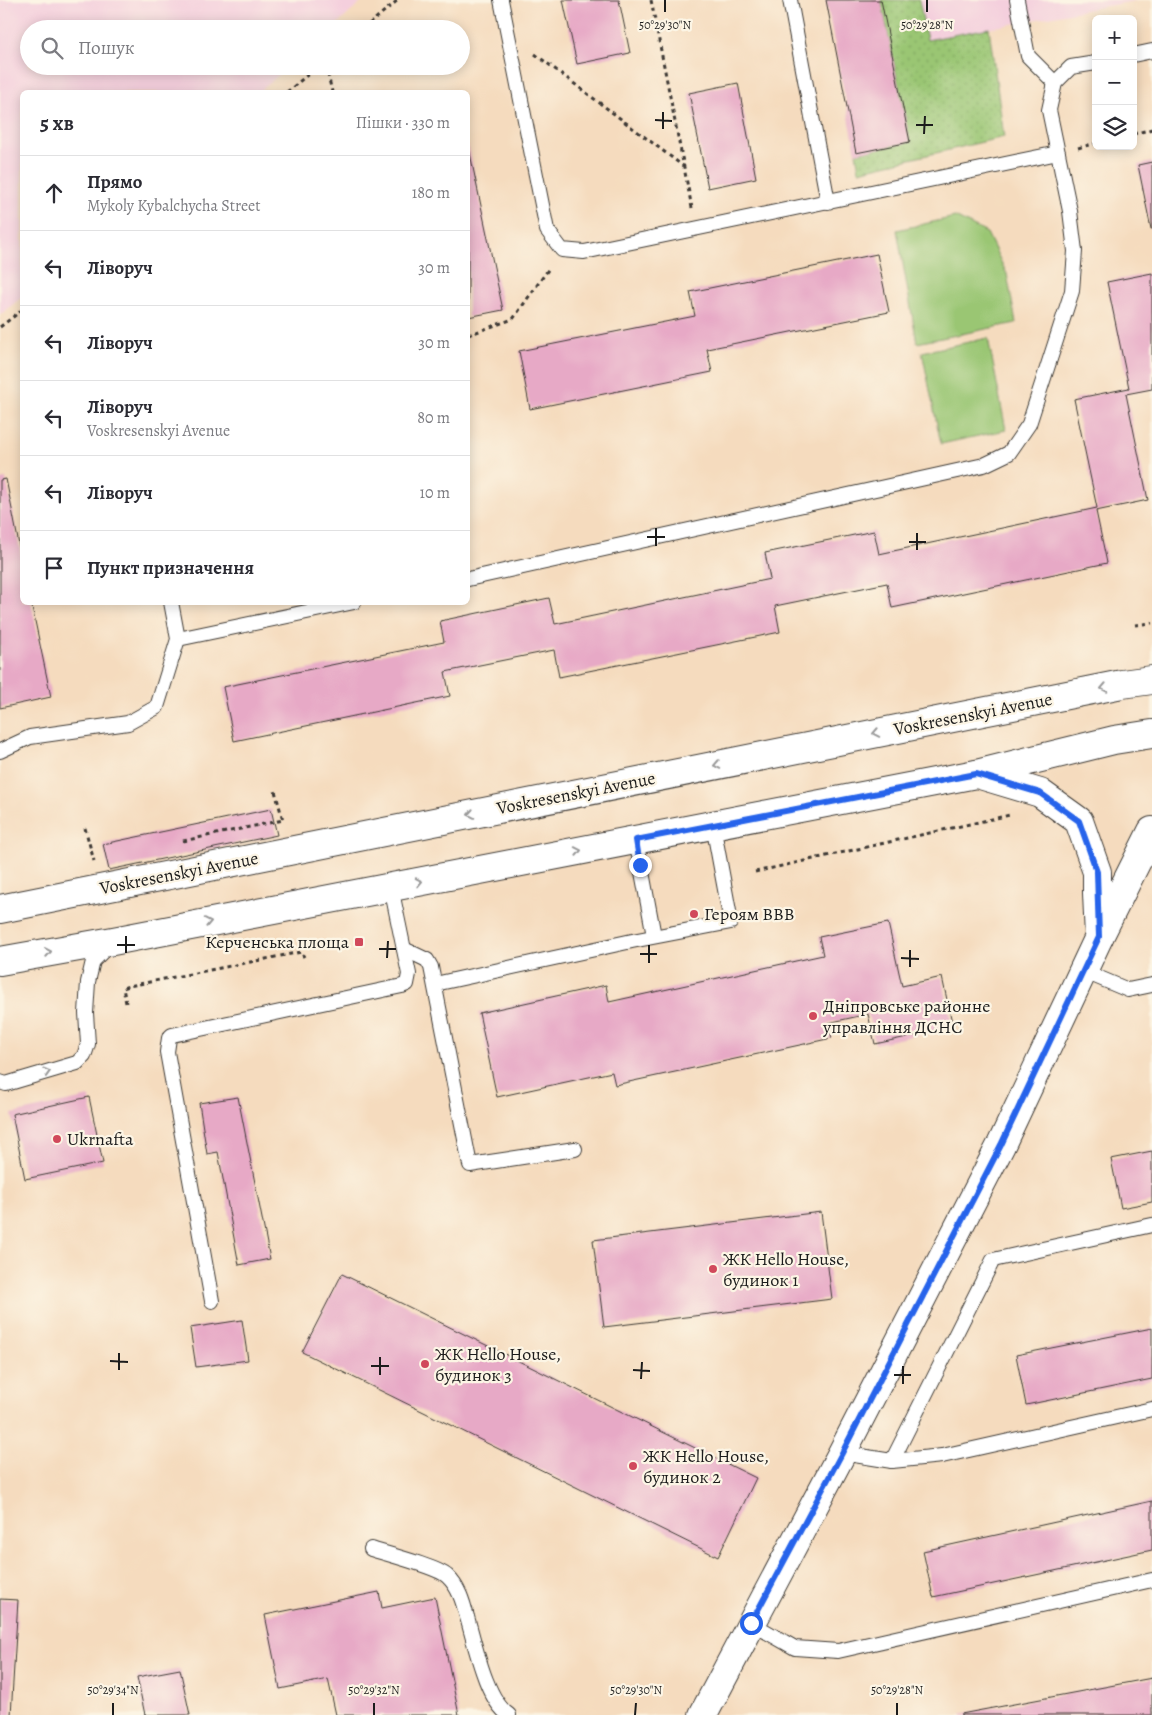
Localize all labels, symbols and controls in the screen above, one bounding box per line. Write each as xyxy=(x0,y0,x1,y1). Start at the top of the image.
map controls xyxy=(1092,15,1137,150)
button: + xyxy=(1092,15,1137,60)
text: 50°29'30"N xyxy=(639,17,691,33)
text: 50°29'28"N xyxy=(901,17,953,33)
search box xyxy=(20,20,470,75)
icon: search xyxy=(38,34,66,62)
text: Пошук xyxy=(78,35,135,61)
button: − xyxy=(1092,60,1137,105)
button: layers xyxy=(1092,105,1137,150)
text: 5 хв xyxy=(40,109,74,137)
text: Пішки · 330 m xyxy=(356,112,450,134)
text: Прямо xyxy=(87,169,142,195)
icon: ahead xyxy=(40,179,68,207)
text: 180 m xyxy=(412,182,450,204)
text: Mykoly Kybalchycha Street xyxy=(87,195,261,217)
icon: left xyxy=(40,254,68,282)
text: Ліворуч xyxy=(87,255,153,281)
text: 30 m xyxy=(418,257,450,279)
icon: left xyxy=(40,329,68,357)
text: Ліворуч xyxy=(87,330,153,356)
text: 30 m xyxy=(418,332,450,354)
text: Ліворуч xyxy=(87,394,153,420)
icon: left xyxy=(40,404,68,432)
text: 80 m xyxy=(417,407,450,429)
text: Voskresenskyi Avenue xyxy=(87,420,230,442)
icon: left xyxy=(40,479,68,507)
text: Ліворуч xyxy=(87,480,153,506)
text: 10 m xyxy=(420,482,450,504)
icon: arrive xyxy=(40,554,68,582)
text: Пункт призначення xyxy=(87,555,254,581)
one-way arrow xyxy=(1099,682,1108,692)
street label: Voskresenskyi Avenue xyxy=(891,687,1054,741)
one-way arrow xyxy=(871,728,880,738)
one-way arrow xyxy=(712,759,721,770)
street label: Voskresenskyi Avenue xyxy=(494,766,657,820)
one-way arrow xyxy=(467,809,476,819)
street label: Voskresenskyi Avenue xyxy=(97,846,260,900)
one-way arrow xyxy=(574,846,583,856)
route end xyxy=(629,854,652,877)
one-way arrow xyxy=(414,877,423,887)
place label: Героям ВВВ xyxy=(704,902,795,926)
marker: Героям ВВВ xyxy=(688,908,700,920)
one-way arrow xyxy=(203,918,212,928)
place label: Керченська площа xyxy=(205,930,350,954)
marker: Керченська площа xyxy=(353,936,365,948)
one-way arrow xyxy=(44,948,52,958)
place label: Дніпровське районне управління ДСНС xyxy=(822,994,990,1039)
marker: Дніпровське районне управління ДСНС xyxy=(807,1010,819,1022)
one-way arrow xyxy=(42,1067,50,1077)
place label: Ukrnafta xyxy=(67,1127,134,1151)
marker: Ukrnafta xyxy=(51,1133,63,1145)
place label: ЖК Hello House, будинок 1 xyxy=(723,1247,849,1292)
marker: ЖК Hello House, будинок 1 xyxy=(707,1263,719,1275)
place label: ЖК Hello House, будинок 3 xyxy=(435,1342,561,1387)
marker: ЖК Hello House, будинок 3 xyxy=(419,1358,431,1370)
place label: ЖК Hello House, будинок 2 xyxy=(643,1444,769,1489)
marker: ЖК Hello House, будинок 2 xyxy=(627,1460,639,1472)
route start xyxy=(740,1612,763,1635)
text: 50°29'34"N xyxy=(87,1682,139,1698)
text: 50°29'32"N xyxy=(348,1682,400,1698)
text: 50°29'30"N xyxy=(610,1682,662,1698)
text: 50°29'28"N xyxy=(871,1682,923,1698)

